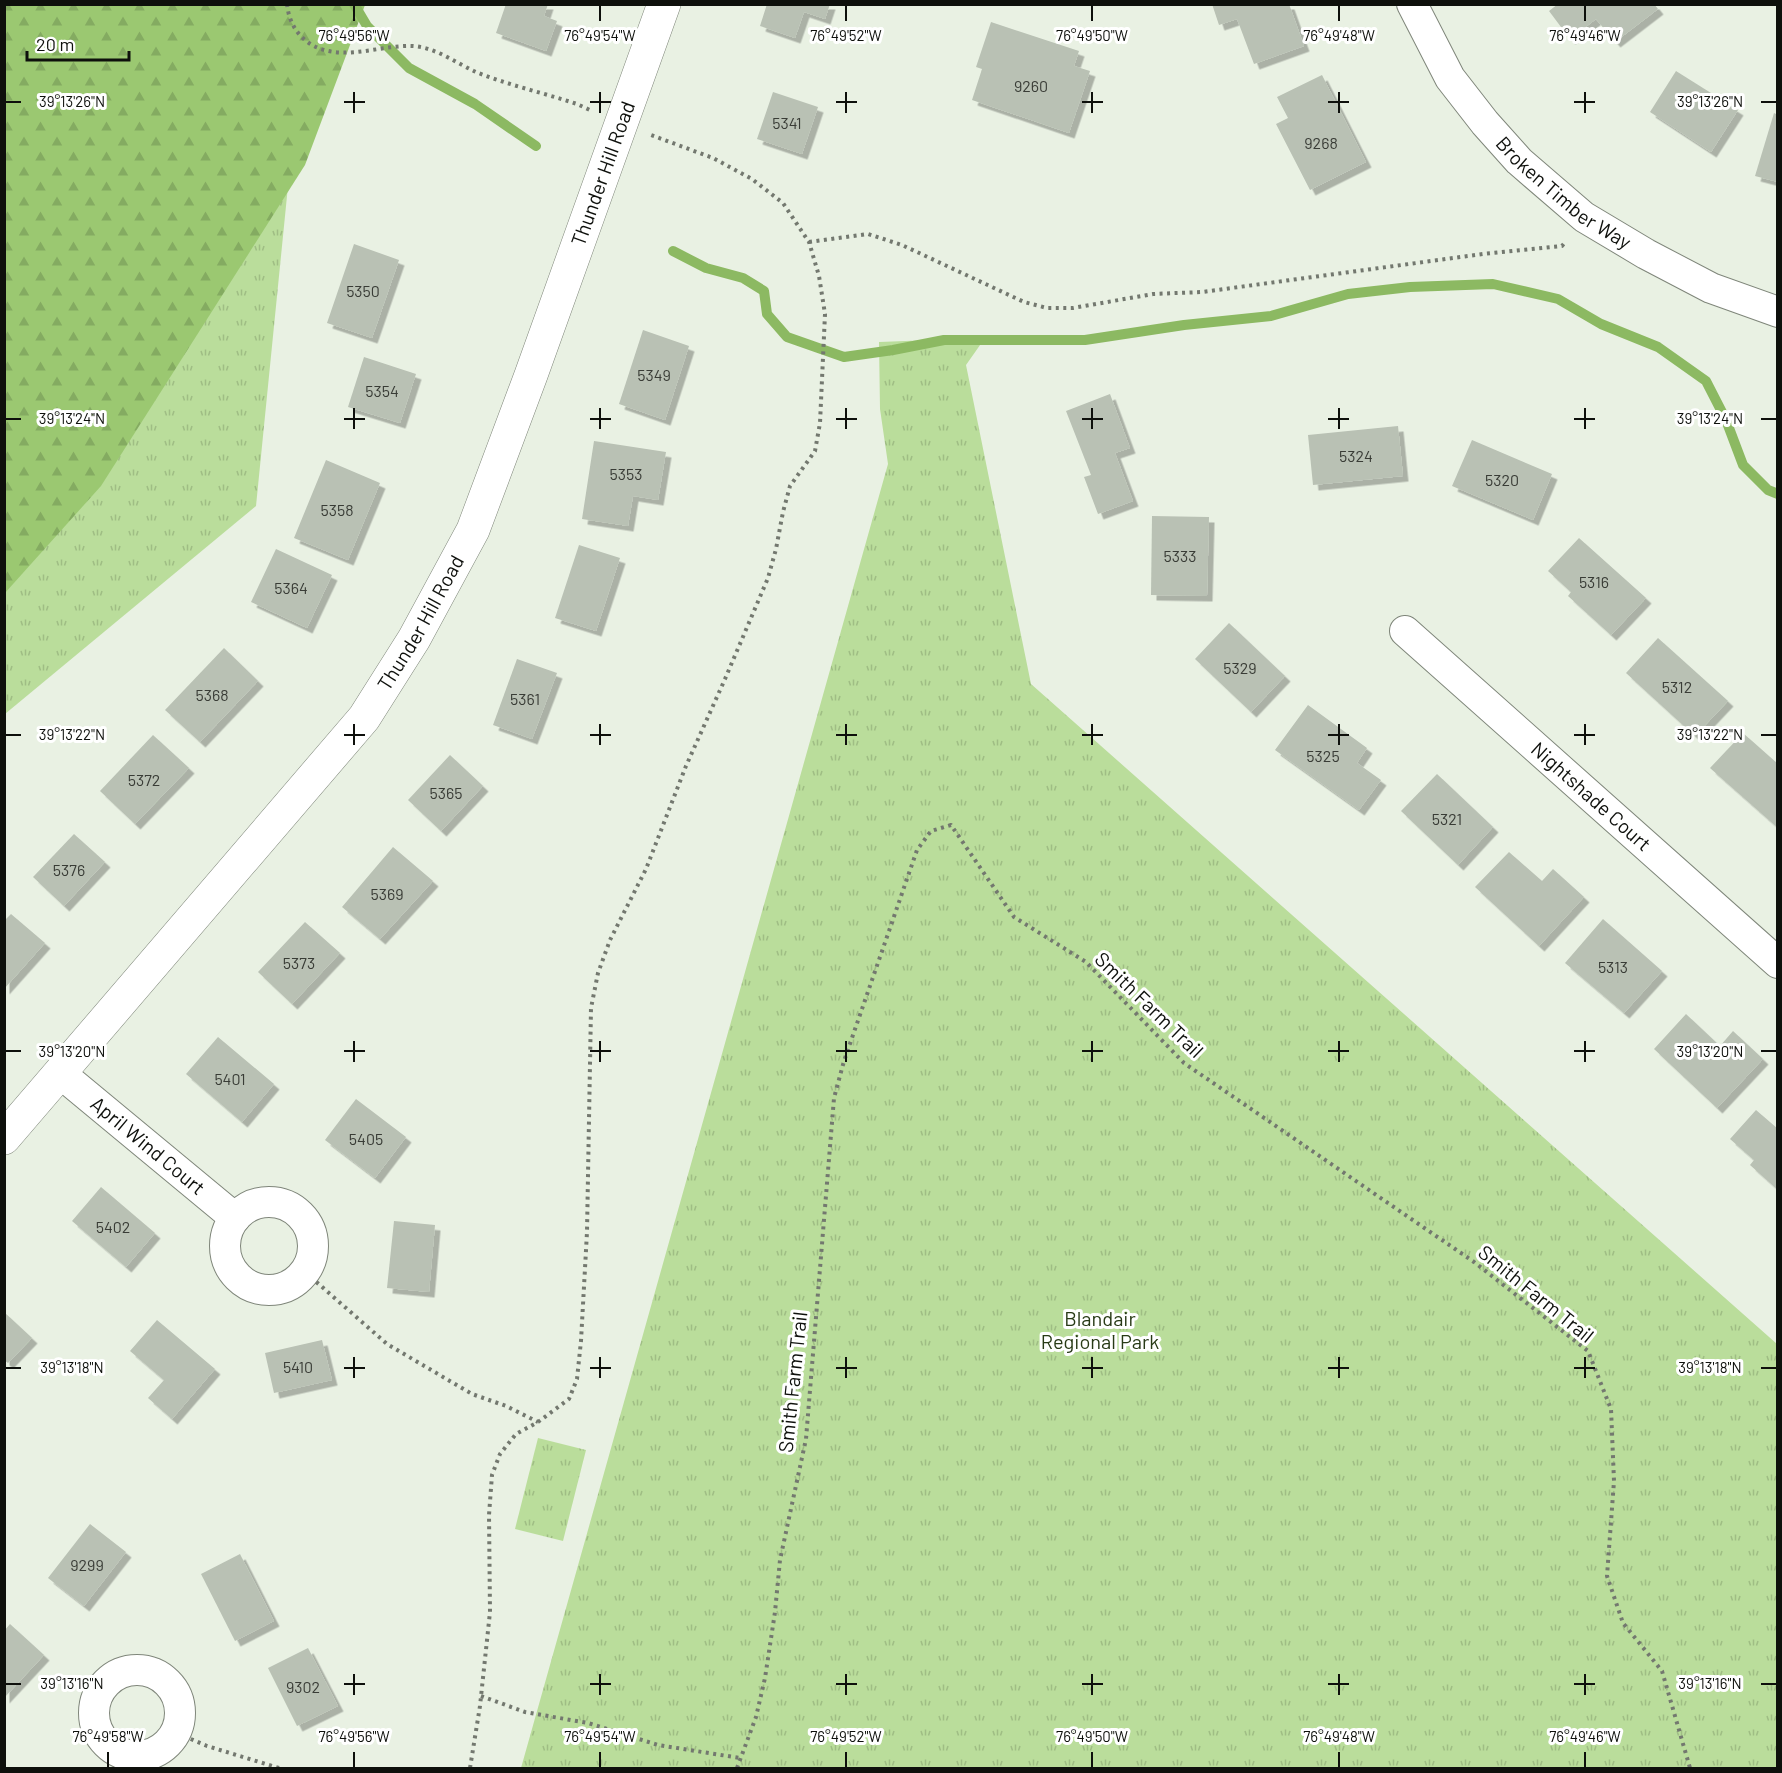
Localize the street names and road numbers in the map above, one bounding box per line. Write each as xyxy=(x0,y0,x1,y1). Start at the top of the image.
street label: Thunder Hill Road xyxy=(565,98,639,249)
street label: Broken Timber Way xyxy=(1492,131,1636,253)
street label: Thunder Hill Road xyxy=(372,551,468,694)
street label: Nightshade Court xyxy=(1527,736,1657,855)
street label: Smith Farm Trail xyxy=(1090,946,1209,1062)
street label: April Wind Court xyxy=(86,1091,210,1199)
street label: Smith Farm Trail xyxy=(1474,1239,1599,1347)
street label: Smith Farm Trail xyxy=(773,1310,811,1454)

